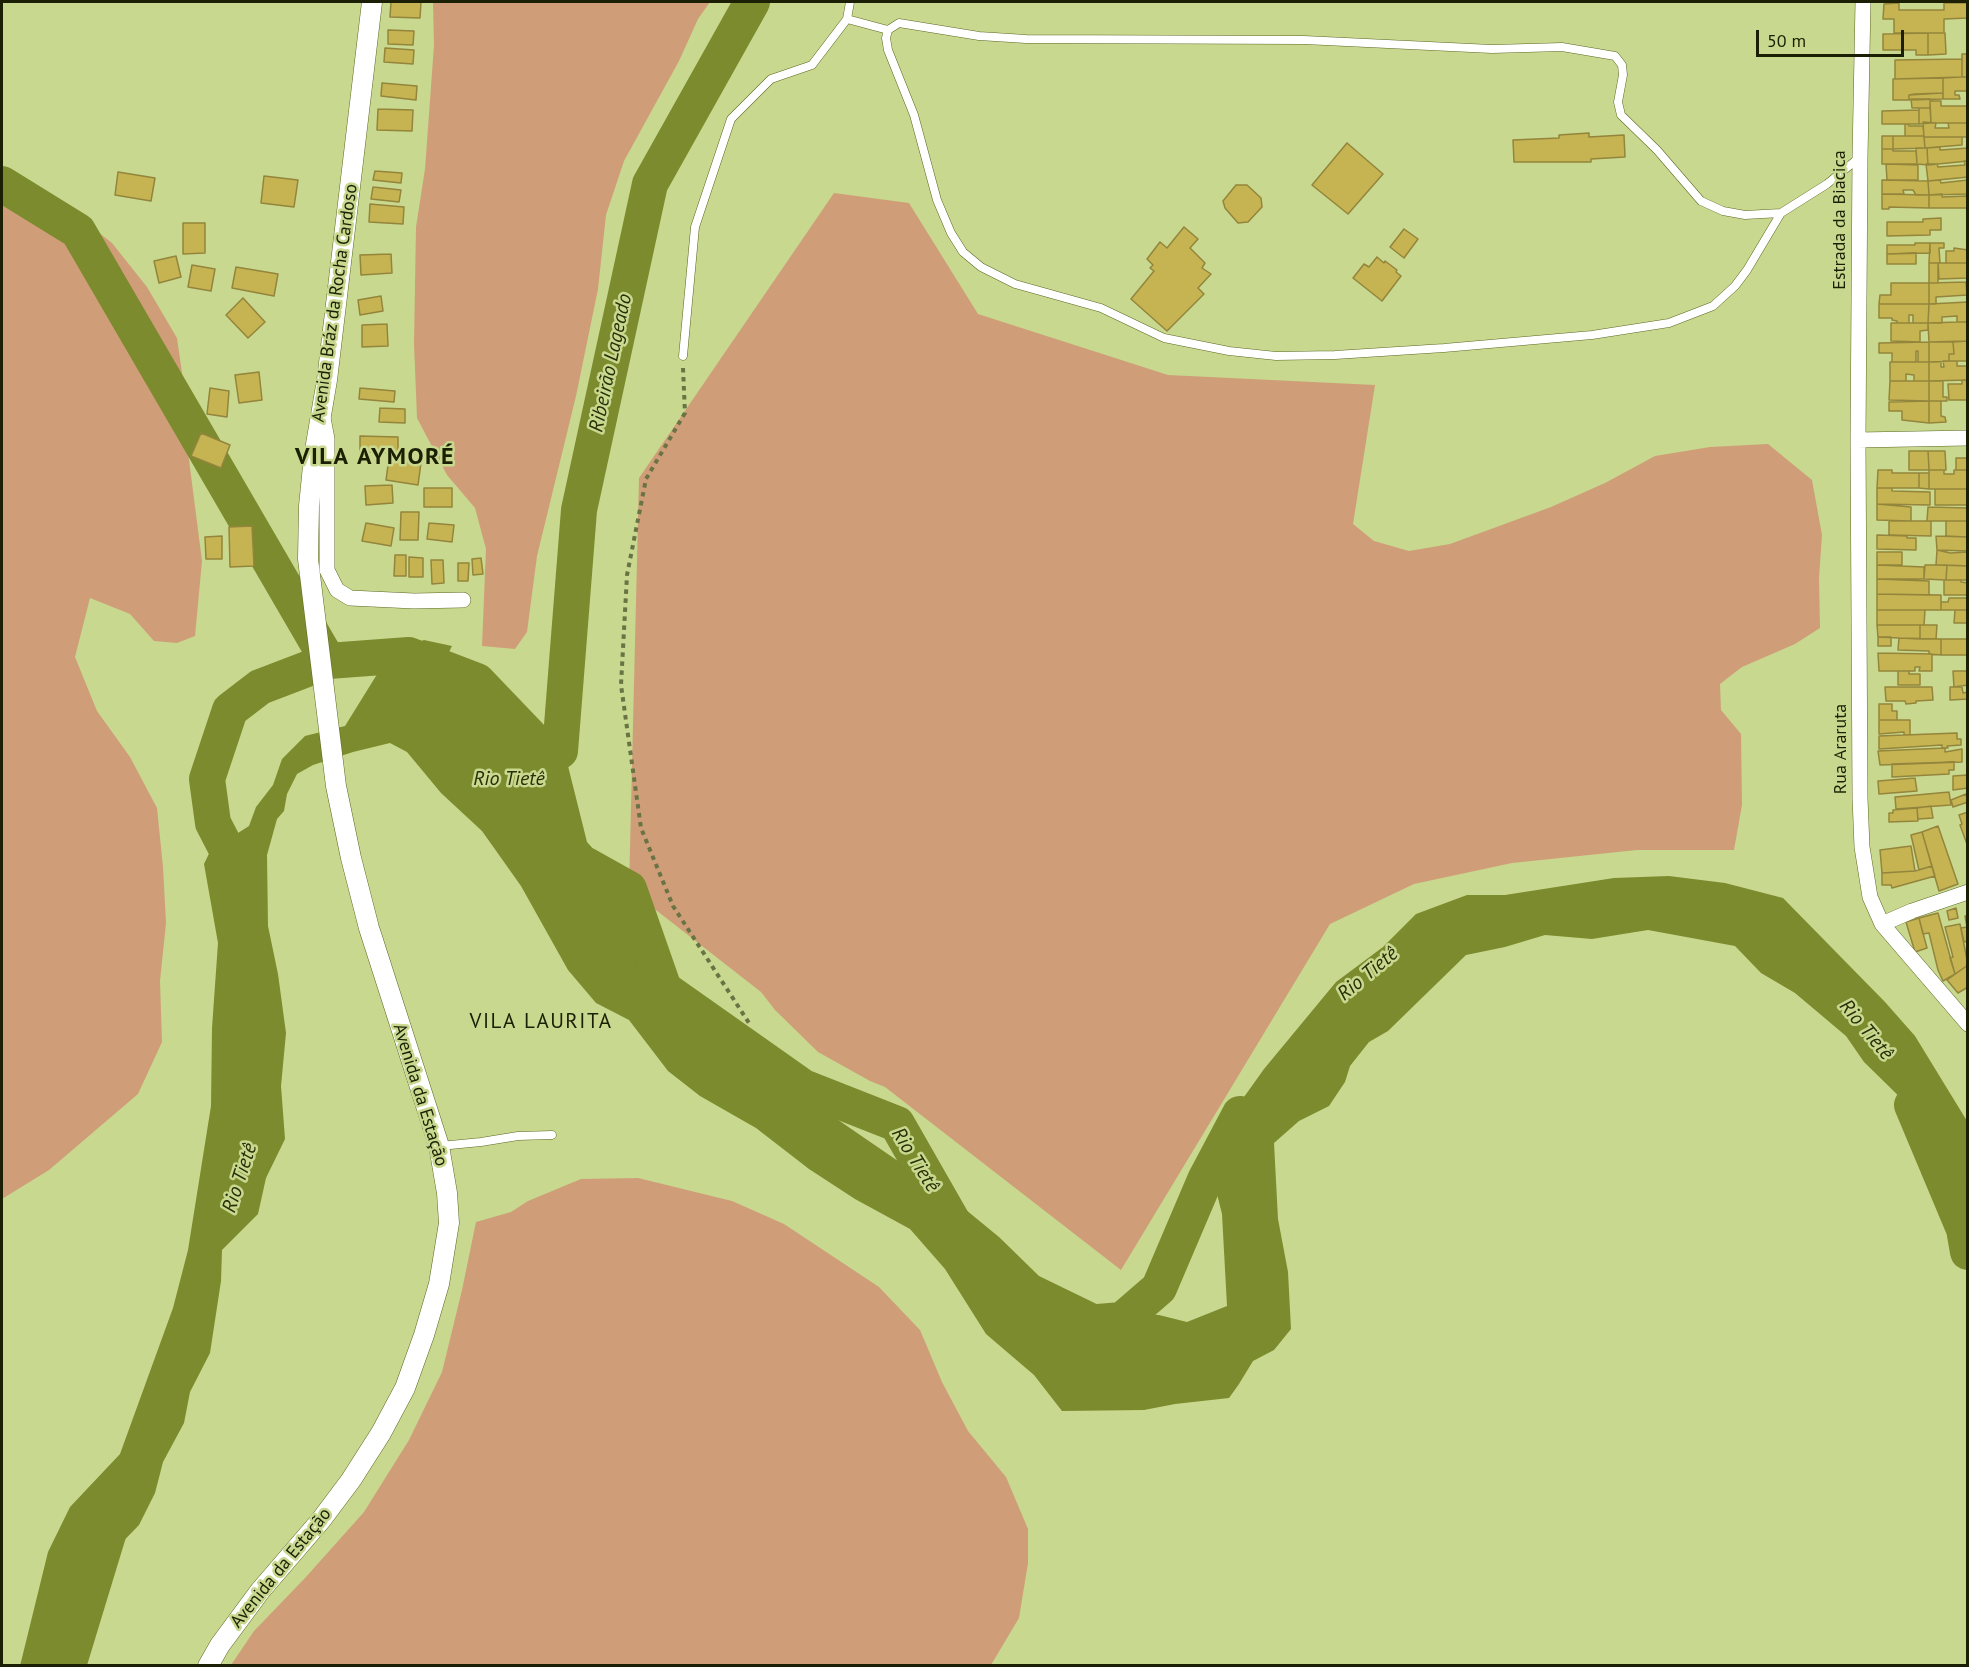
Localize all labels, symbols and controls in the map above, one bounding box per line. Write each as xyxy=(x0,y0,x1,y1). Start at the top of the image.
scale bar xyxy=(1759,18,1908,56)
text: 50 m xyxy=(1767,29,1806,52)
street label: Estrada da Biacica xyxy=(1829,150,1851,290)
street label: Avenida Bráz da Rocha Cardoso xyxy=(308,183,362,423)
water label: Ribeirão Lageado xyxy=(585,292,637,434)
district label: VILA AYMORÉ xyxy=(295,443,455,471)
street label: Rua Araruta xyxy=(1830,704,1852,794)
water label: Rio Tietê xyxy=(473,767,545,791)
water label: Rio Tietê xyxy=(1333,942,1403,1006)
water label: Rio Tietê xyxy=(1834,995,1898,1065)
district label: VILA LAURITA xyxy=(469,1009,613,1035)
street label: Avenida da Estação xyxy=(388,1021,452,1169)
water label: Rio Tietê xyxy=(886,1123,944,1197)
water label: Rio Tietê xyxy=(218,1140,262,1216)
street label: Avenida da Estação xyxy=(226,1504,336,1632)

